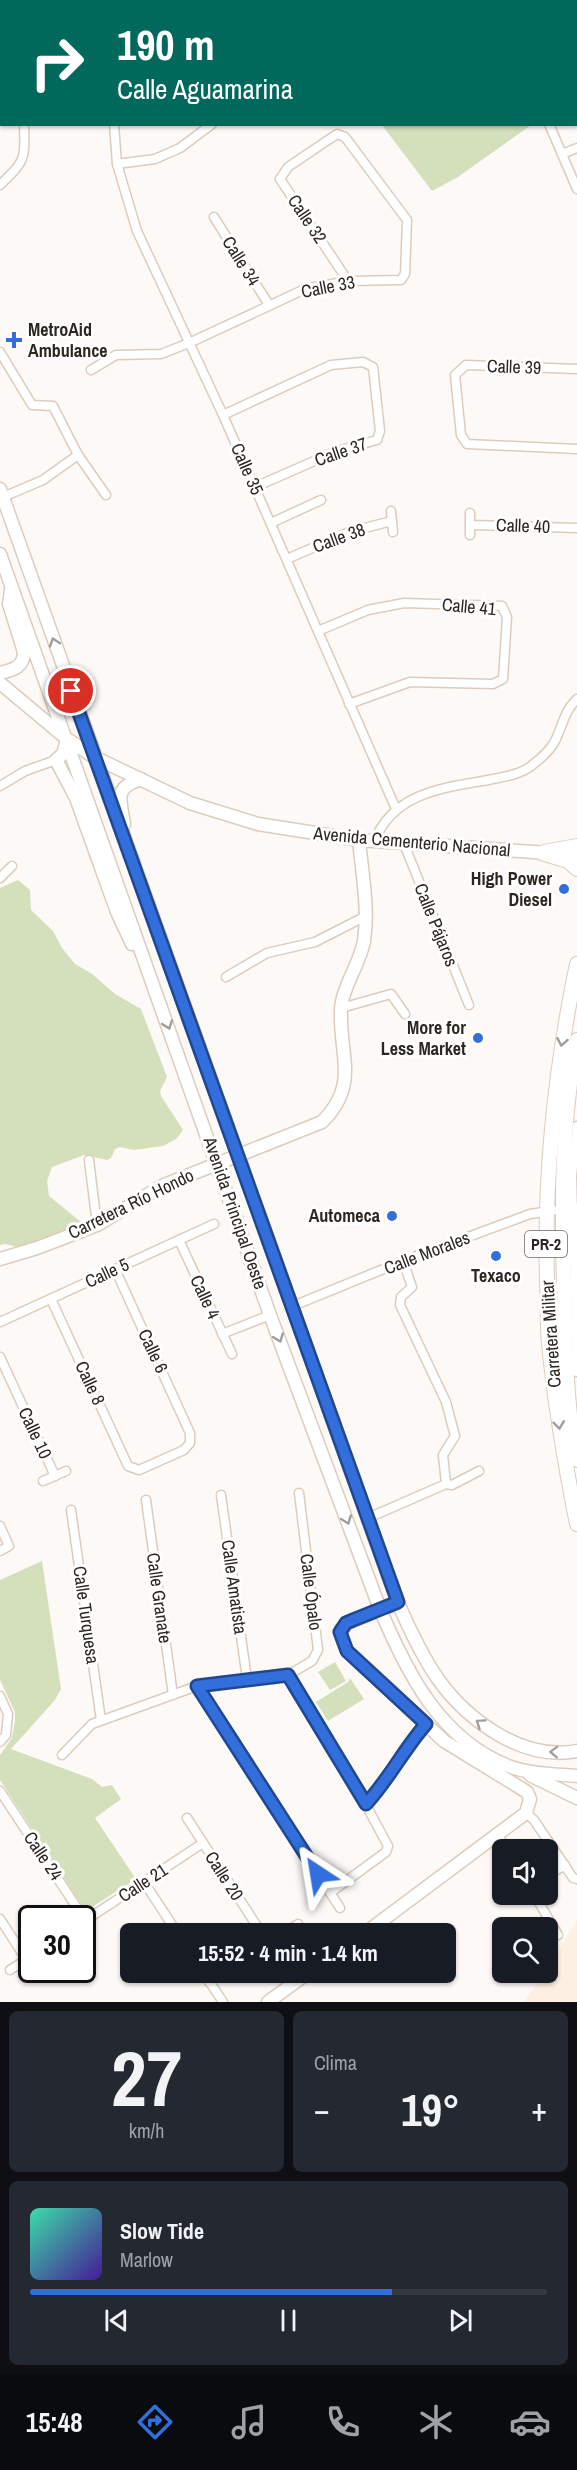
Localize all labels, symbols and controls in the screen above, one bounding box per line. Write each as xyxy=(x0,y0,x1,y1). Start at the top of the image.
text: 190 m xyxy=(117,17,215,73)
icon: right xyxy=(18,24,96,102)
text: Calle Aguamarina xyxy=(117,71,293,107)
street label: Calle 32 xyxy=(282,189,333,248)
street label: Calle 34 xyxy=(216,231,266,290)
street label: Calle 33 xyxy=(299,269,357,304)
place label: MetroAid Ambulance xyxy=(28,317,108,363)
marker: MetroAid Ambulance xyxy=(5,331,23,349)
street label: Calle 39 xyxy=(487,353,542,380)
street label: Calle 37 xyxy=(311,431,371,472)
street label: Calle 35 xyxy=(225,439,270,499)
street label: Calle 40 xyxy=(496,512,551,539)
street label: Calle 38 xyxy=(309,517,369,559)
street label: Calle 41 xyxy=(441,592,498,621)
one-way arrow xyxy=(49,637,61,648)
pin xyxy=(45,665,96,716)
icon: arrive xyxy=(54,674,87,707)
street label: Avenida Cementerio Nacional xyxy=(312,820,511,863)
place label: High Power Diesel xyxy=(471,866,552,912)
street label: Calle Pájaros xyxy=(408,879,464,970)
marker: High Power Diesel xyxy=(557,882,571,896)
place label: More for Less Market xyxy=(381,1015,466,1061)
one-way arrow xyxy=(160,1019,173,1029)
marker: More for Less Market xyxy=(471,1031,485,1045)
one-way arrow xyxy=(556,1037,569,1047)
street label: Avenida Principal Oeste xyxy=(197,1132,273,1292)
street label: Carretera Río Hondo xyxy=(64,1162,198,1245)
place label: Automeca xyxy=(309,1203,381,1228)
marker: Automeca xyxy=(385,1209,399,1223)
street label: Calle Morales xyxy=(380,1225,473,1280)
road number: PR-2 xyxy=(525,1231,567,1257)
marker: Texaco xyxy=(489,1249,503,1263)
street label: Calle 5 xyxy=(81,1252,133,1294)
place label: Texaco xyxy=(471,1263,521,1288)
street label: Calle 4 xyxy=(184,1271,226,1323)
street label: Carretera Militar xyxy=(534,1279,567,1389)
street label: Calle 6 xyxy=(132,1325,174,1377)
one-way arrow xyxy=(271,1332,284,1342)
street label: Calle 8 xyxy=(69,1357,111,1409)
street label: Calle 10 xyxy=(13,1403,58,1463)
one-way arrow xyxy=(552,1420,564,1430)
one-way arrow xyxy=(339,1515,352,1525)
street label: Calle Amatista xyxy=(215,1538,253,1636)
street label: Calle Granate xyxy=(141,1551,178,1645)
street label: Calle Ópalo xyxy=(294,1552,329,1632)
street label: Calle Turquesa xyxy=(67,1564,106,1665)
one-way arrow xyxy=(476,1719,487,1730)
one-way arrow xyxy=(550,1746,559,1758)
street label: Calle 24 xyxy=(18,1826,69,1885)
map controls xyxy=(492,1839,558,1983)
button: sound xyxy=(492,1839,558,1905)
position arrow xyxy=(286,1842,350,1906)
street label: Calle 20 xyxy=(199,1846,250,1905)
street label: Calle 21 xyxy=(113,1857,173,1908)
speed limit sign: 30 xyxy=(18,1905,96,1983)
button: search xyxy=(492,1917,558,1983)
text: 15:52 · 4 min · 1.4 km xyxy=(198,1938,378,1968)
text: 27 xyxy=(111,2025,182,2130)
text: Clima xyxy=(314,2049,357,2076)
text: 19° xyxy=(401,2079,460,2140)
text: − xyxy=(314,2087,330,2131)
text: + xyxy=(531,2087,547,2131)
text: km/h xyxy=(129,2117,164,2144)
text: Slow Tide xyxy=(120,2216,204,2246)
text: Marlow xyxy=(120,2246,173,2273)
icon: previous xyxy=(100,2304,133,2337)
icon: pause xyxy=(272,2304,305,2337)
icon: next xyxy=(444,2304,477,2337)
icon: directions xyxy=(134,2401,176,2443)
icon: music xyxy=(228,2401,270,2443)
icon: phone xyxy=(322,2401,364,2443)
icon: climate xyxy=(415,2401,457,2443)
icon: car xyxy=(509,2401,551,2443)
text: 15:48 xyxy=(26,2404,82,2440)

